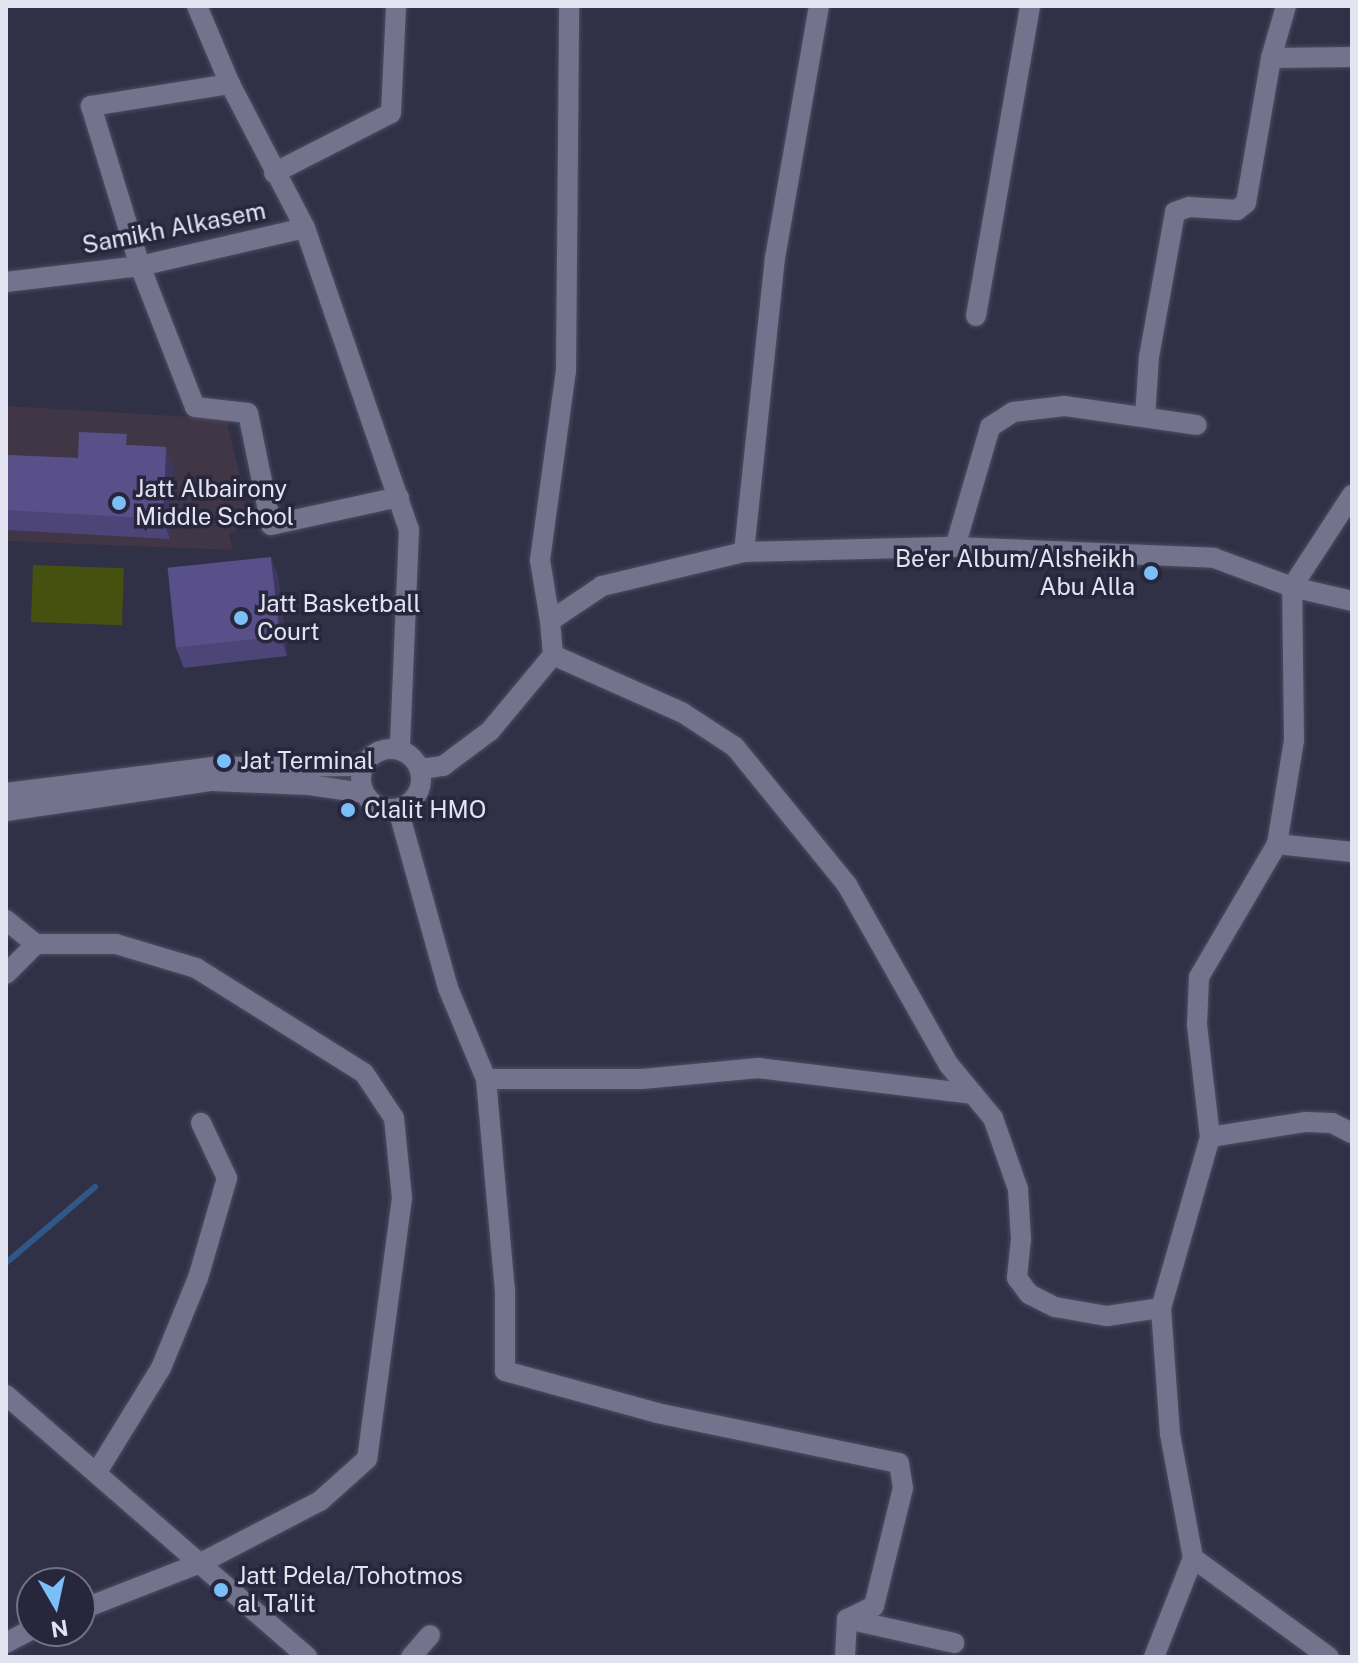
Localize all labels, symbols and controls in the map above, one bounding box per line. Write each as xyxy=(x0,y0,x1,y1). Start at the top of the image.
street label: Samikh Alkasem xyxy=(80,196,268,260)
place label: Jatt Albairony Middle School xyxy=(135,475,294,531)
marker: Jatt Albairony Middle School xyxy=(110,494,128,512)
place label: Be'er Album/Alsheikh Abu Alla xyxy=(895,545,1135,601)
marker: Be'er Album/Alsheikh Abu Alla xyxy=(1142,564,1160,582)
place label: Jatt Basketball Court xyxy=(257,590,421,646)
marker: Jatt Basketball Court xyxy=(232,609,250,627)
place label: Jat Terminal xyxy=(240,747,374,775)
marker: Jat Terminal xyxy=(215,752,233,770)
place label: Clalit HMO xyxy=(364,796,486,824)
marker: Clalit HMO xyxy=(339,801,357,819)
place label: Jatt Pdela/Tohotmos al Ta'lit xyxy=(237,1562,463,1618)
north arrow xyxy=(16,1567,96,1647)
marker: Jatt Pdela/Tohotmos al Ta'lit xyxy=(212,1581,230,1599)
text: N xyxy=(49,1615,70,1643)

